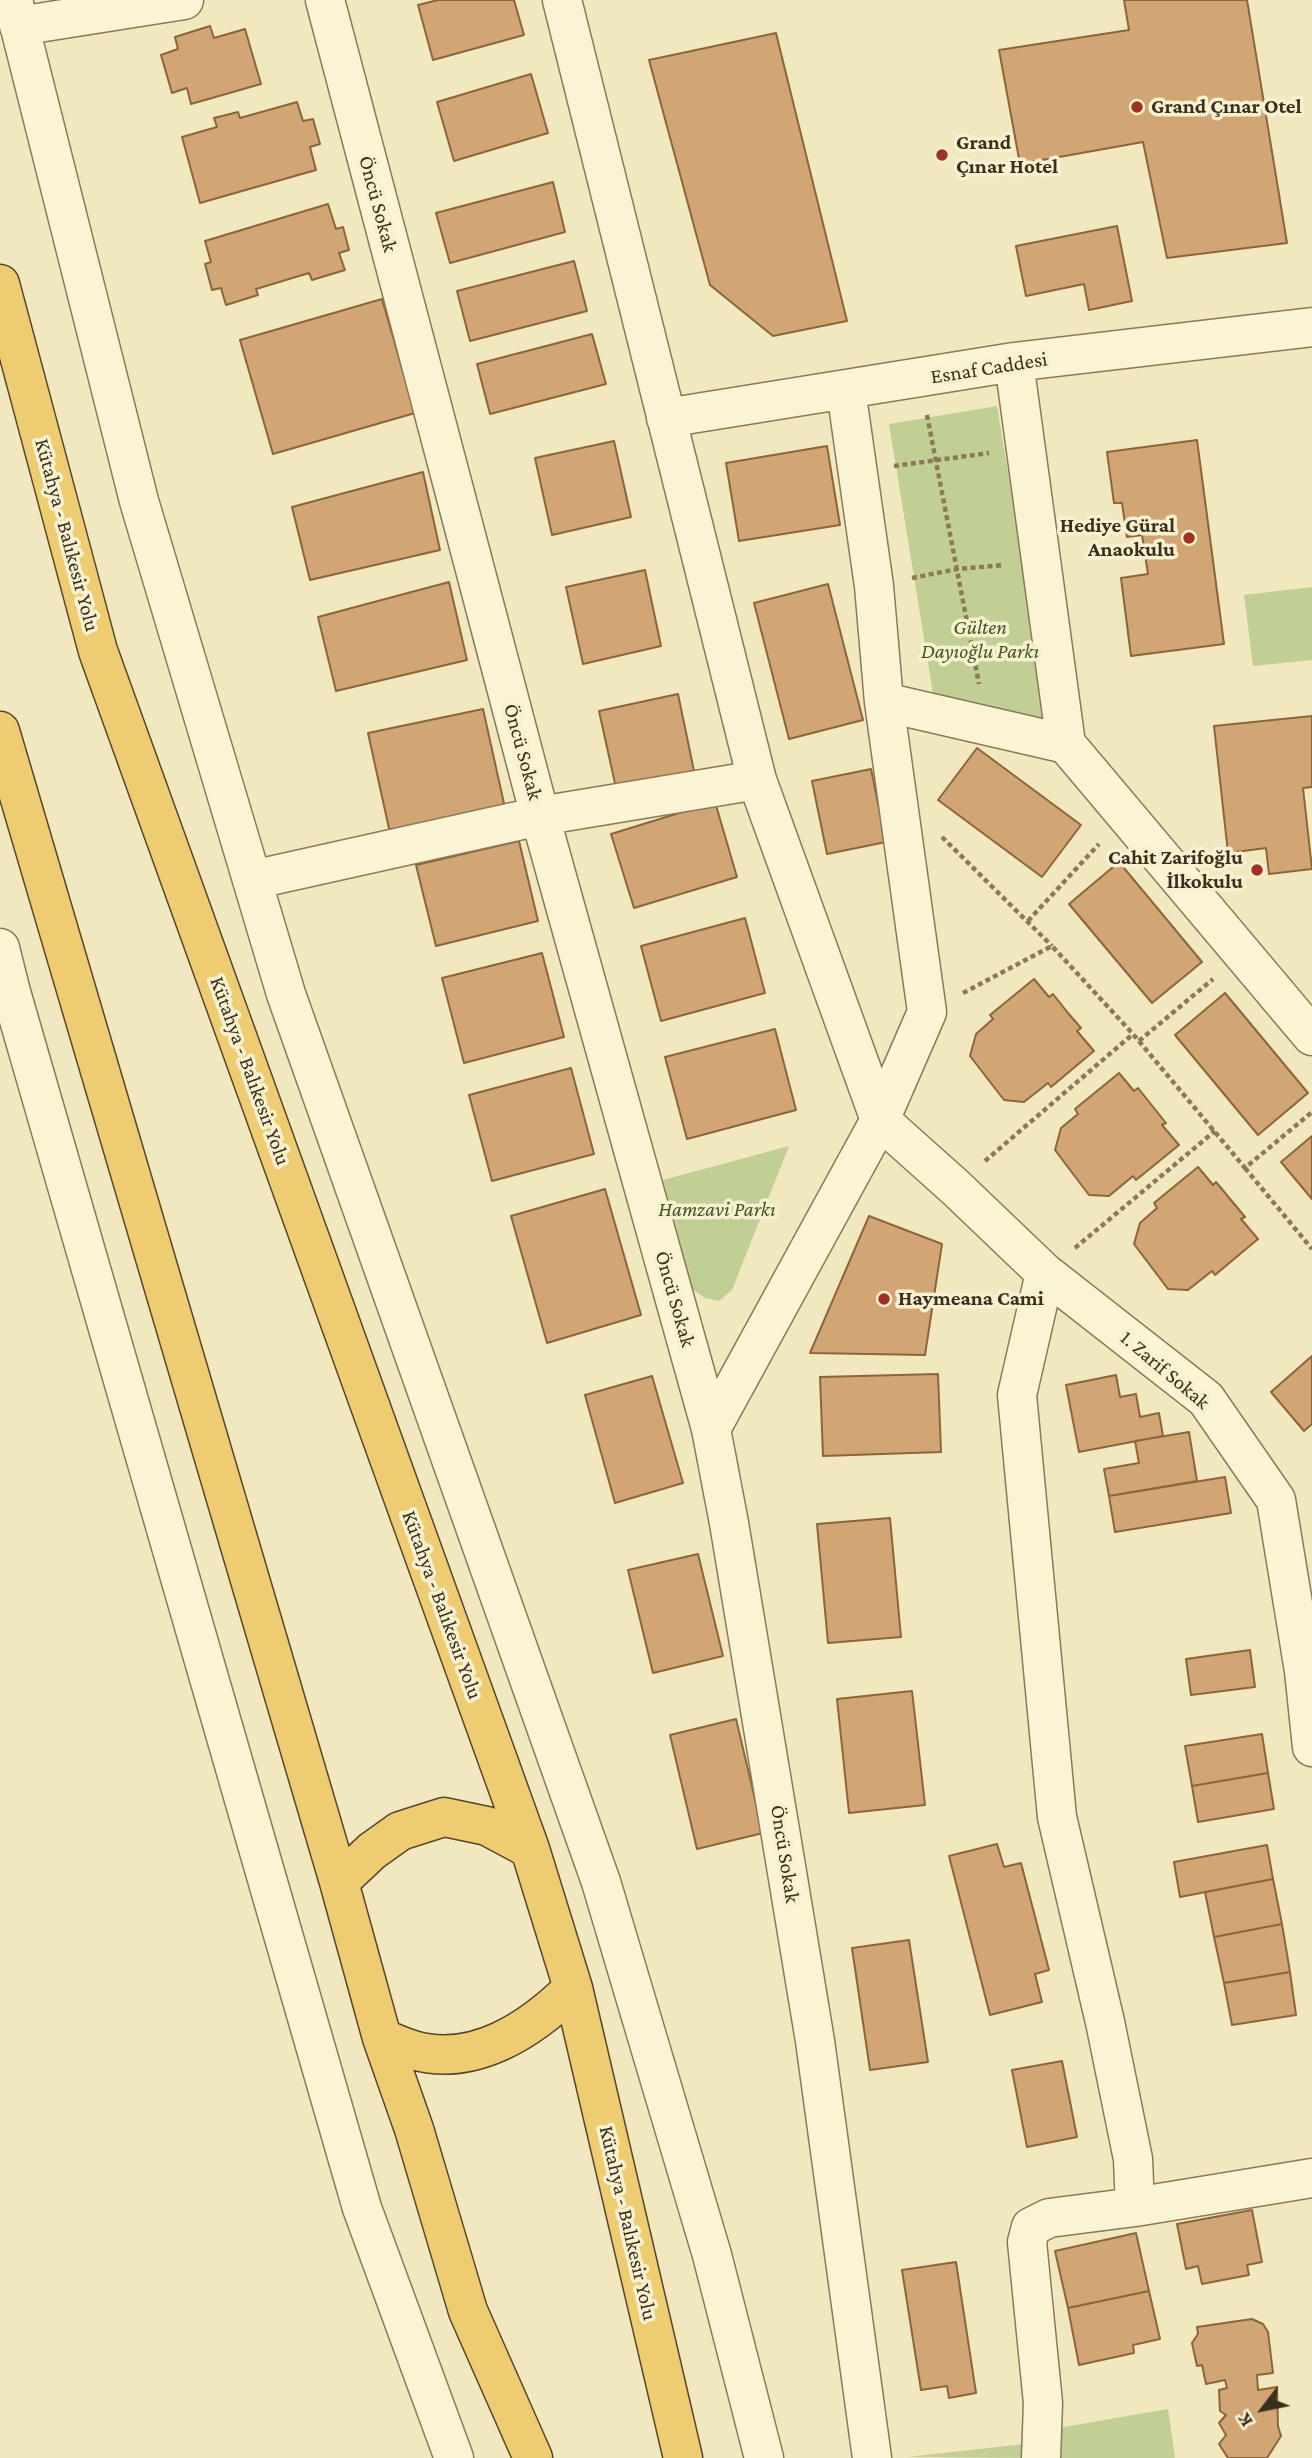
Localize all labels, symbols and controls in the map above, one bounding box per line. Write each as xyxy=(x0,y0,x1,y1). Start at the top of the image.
place label: Grand Çınar Otel xyxy=(1151,94,1302,120)
marker: Grand Çınar Otel xyxy=(1129,99,1145,115)
place label: Grand Çınar Hotel xyxy=(956,130,1058,180)
marker: Grand Çınar Hotel xyxy=(934,147,950,163)
street label: Öncü Sokak xyxy=(353,153,403,255)
street label: Esnaf Caddesi xyxy=(929,346,1049,390)
street label: Kütahya - Balıkesir Yolu xyxy=(29,436,105,634)
place label: Hediye Güral Anaokulu xyxy=(1060,513,1175,563)
marker: Hediye Güral Anaokulu xyxy=(1181,530,1197,546)
park label: Gülten Dayıoğlu Parkı xyxy=(921,615,1039,665)
street label: Öncü Sokak xyxy=(498,701,548,803)
place label: Cahit Zarifoğlu İlkokulu xyxy=(1108,845,1243,895)
marker: Cahit Zarifoğlu İlkokulu xyxy=(1249,862,1265,878)
street label: Kütahya - Balıkesir Yolu xyxy=(204,973,296,1169)
park label: Hamzavi Parkı xyxy=(658,1197,776,1223)
street label: Öncü Sokak xyxy=(649,1248,701,1350)
place label: Haymeana Cami xyxy=(898,1286,1044,1312)
marker: Haymeana Cami xyxy=(876,1291,892,1307)
street label: 1. Zarif Sokak xyxy=(1115,1325,1215,1415)
street label: Kütahya - Balıkesir Yolu xyxy=(396,1507,488,1703)
street label: Öncü Sokak xyxy=(765,1803,805,1905)
street label: Kütahya - Balıkesir Yolu xyxy=(593,2123,663,2323)
north arrow xyxy=(1228,2374,1298,2444)
text: K xyxy=(1233,2410,1257,2431)

